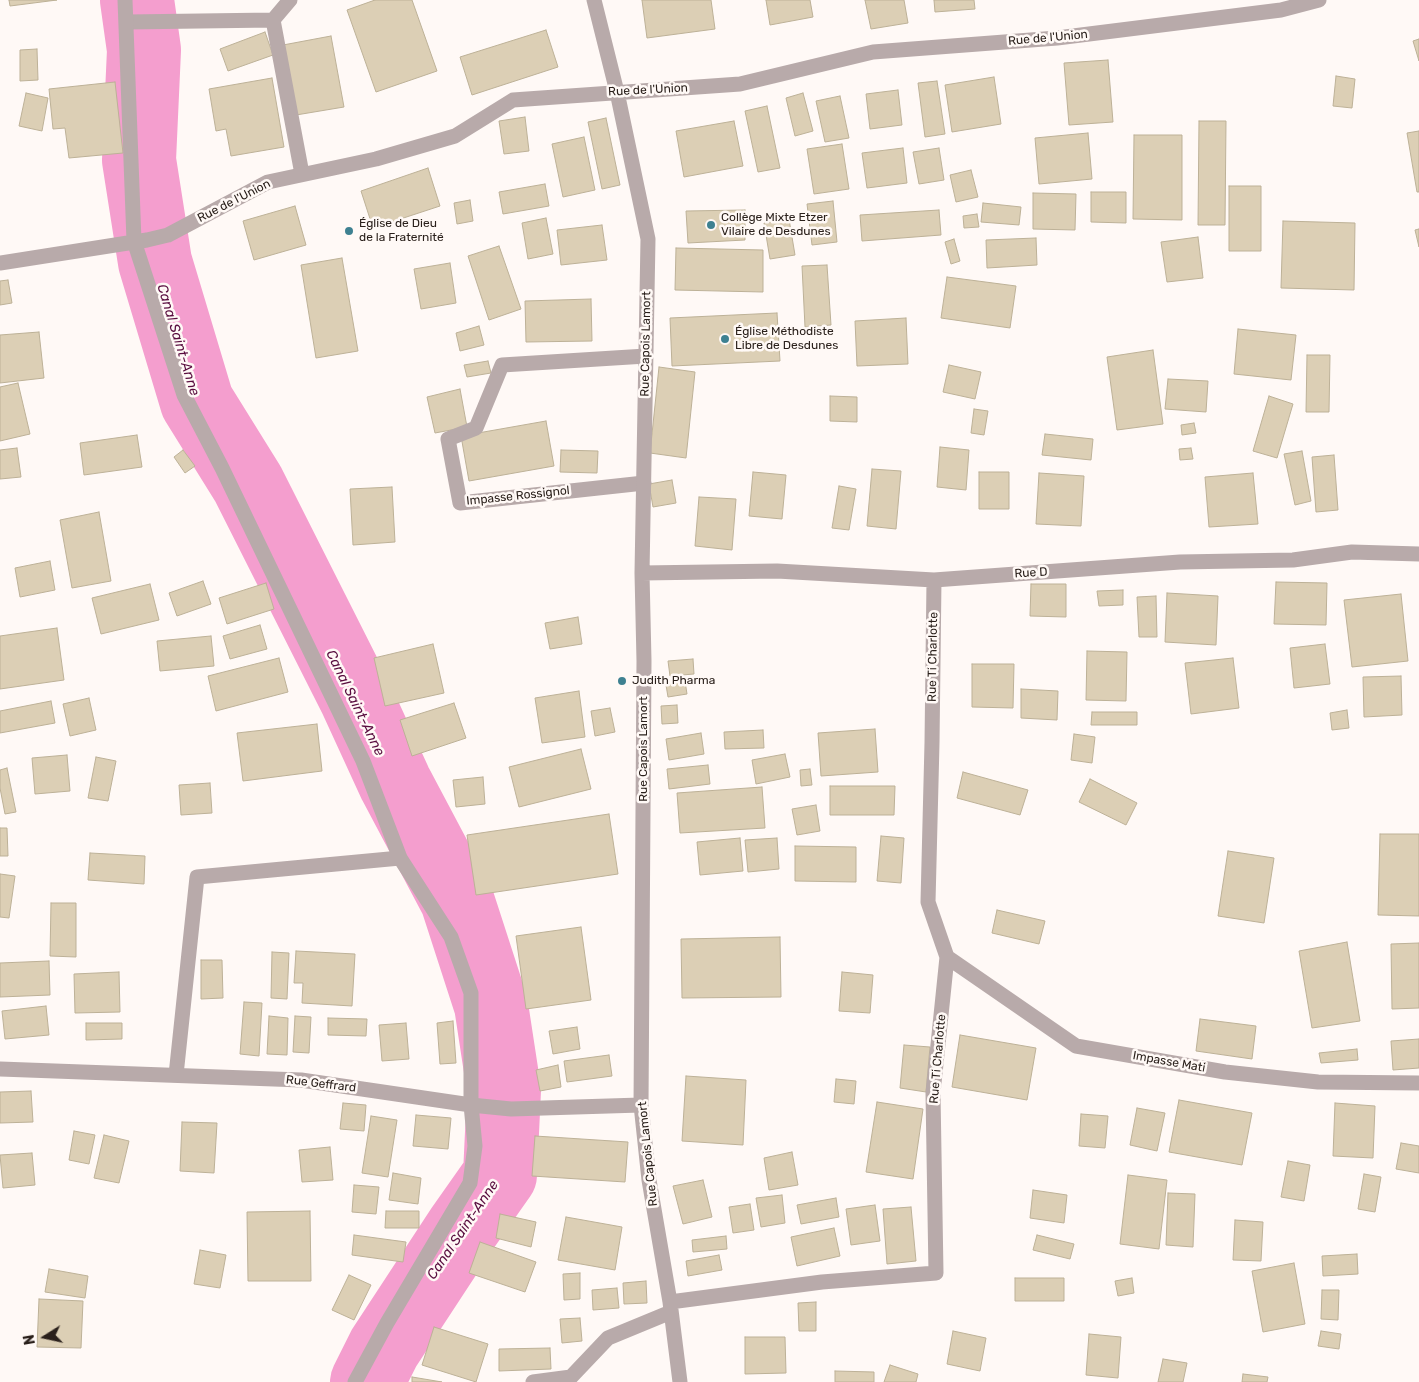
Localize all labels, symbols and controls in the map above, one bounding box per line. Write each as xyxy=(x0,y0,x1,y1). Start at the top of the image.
street label: Rue de l'Union xyxy=(1008,27,1088,49)
street label: Rue de l'Union xyxy=(608,81,688,99)
street label: Rue de l'Union xyxy=(195,176,273,226)
place label: Collège Mixte Etzer Vilaire de Desdunes xyxy=(721,211,831,239)
place label: Église de Dieu de la Fraternité xyxy=(359,217,444,245)
marker: Collège Mixte Etzer Vilaire de Desdunes xyxy=(705,219,717,231)
marker: Église de Dieu de la Fraternité xyxy=(343,225,355,237)
water label: Canal Saint-Anne xyxy=(153,282,203,398)
street label: Rue Capois Lamort xyxy=(638,291,654,397)
place label: Église Méthodiste Libre de Desdunes xyxy=(735,325,838,353)
marker: Église Méthodiste Libre de Desdunes xyxy=(719,333,731,345)
street label: Impasse Rossignol xyxy=(466,483,570,509)
street label: Rue D xyxy=(1014,565,1048,581)
street label: Rue Ti Charlotte xyxy=(925,612,941,702)
water label: Canal Saint-Anne xyxy=(322,647,388,759)
place label: Judith Pharma xyxy=(632,674,715,688)
marker: Judith Pharma xyxy=(616,675,628,687)
street label: Rue Capois Lamort xyxy=(637,696,651,802)
street label: Rue Ti Charlotte xyxy=(927,1014,949,1104)
street label: Impasse Mati xyxy=(1132,1049,1206,1075)
street label: Rue Geffrard xyxy=(285,1073,357,1095)
street label: Rue Capois Lamort xyxy=(635,1101,661,1207)
water label: Canal Saint-Anne xyxy=(424,1177,502,1283)
north arrow xyxy=(20,1312,70,1362)
text: N xyxy=(20,1333,39,1346)

